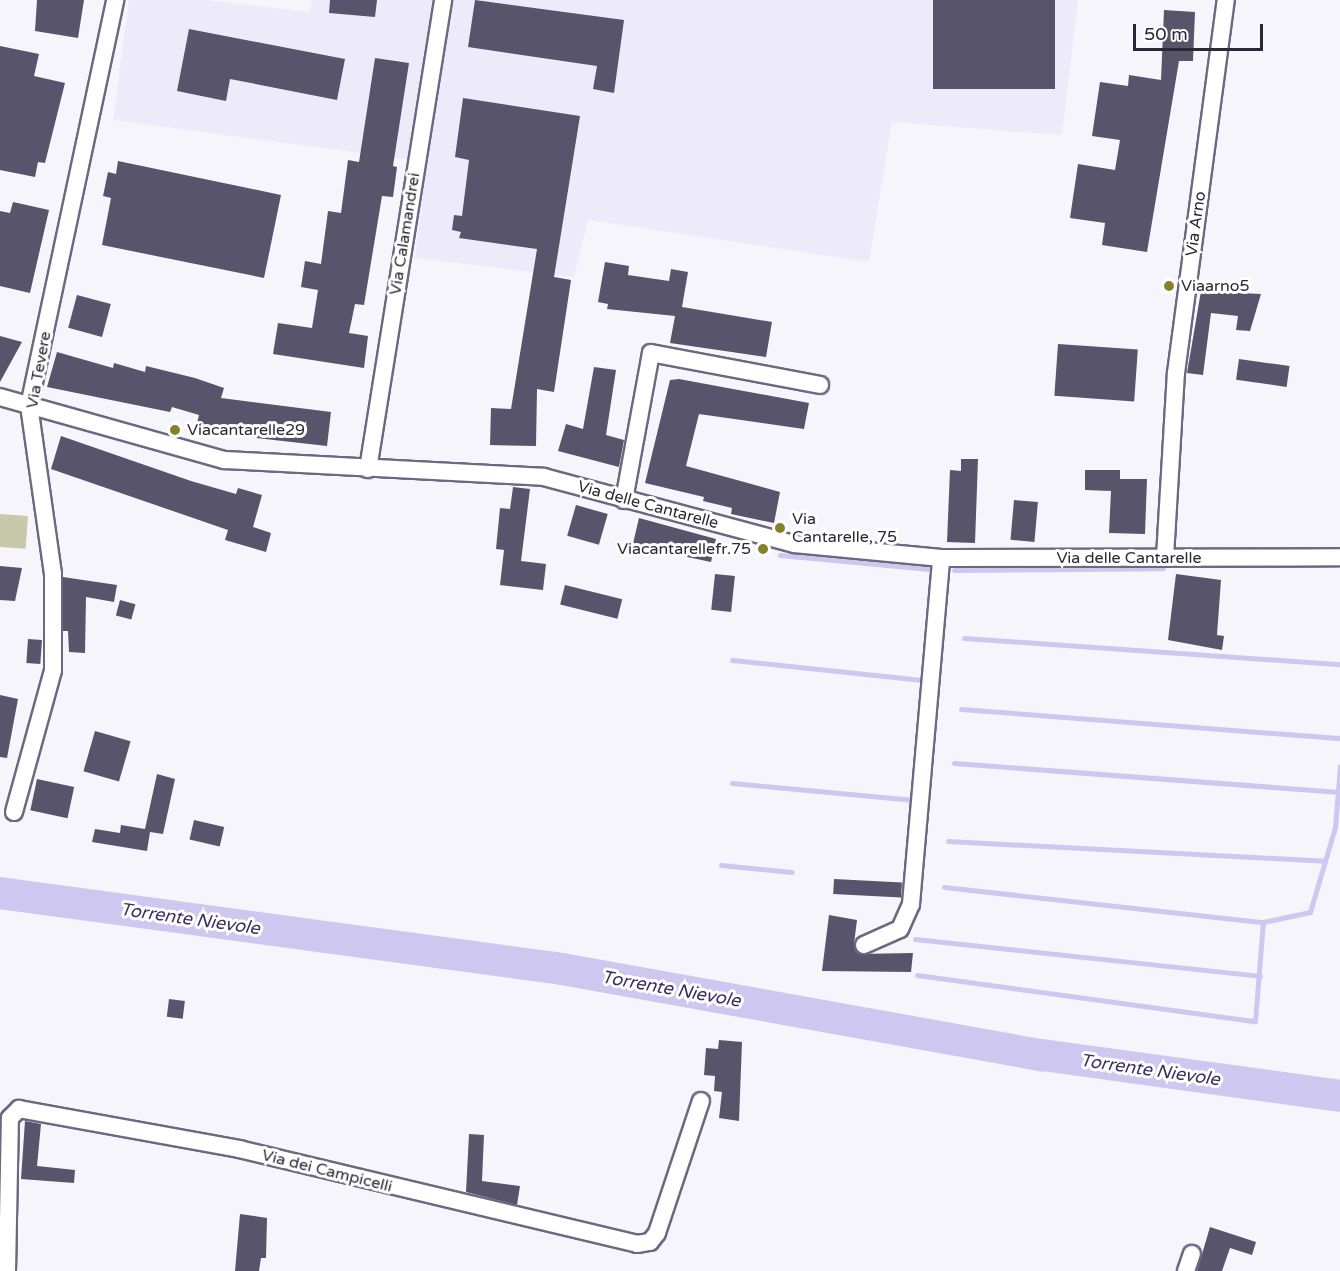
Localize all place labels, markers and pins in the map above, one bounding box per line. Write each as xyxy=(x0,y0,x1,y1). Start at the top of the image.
place label: Viaarno5 xyxy=(1181,276,1250,296)
marker: Viaarno5 xyxy=(1162,279,1176,293)
place label: Viacantarelle29 xyxy=(187,420,305,440)
marker: Viacantarelle29 xyxy=(168,423,182,437)
place label: Via Cantarelle, 75 xyxy=(792,509,897,547)
marker: Via Cantarelle, 75 xyxy=(773,521,787,535)
place label: Viacantarellefr.75 xyxy=(617,539,751,559)
marker: Viacantarellefr.75 xyxy=(756,542,770,556)

